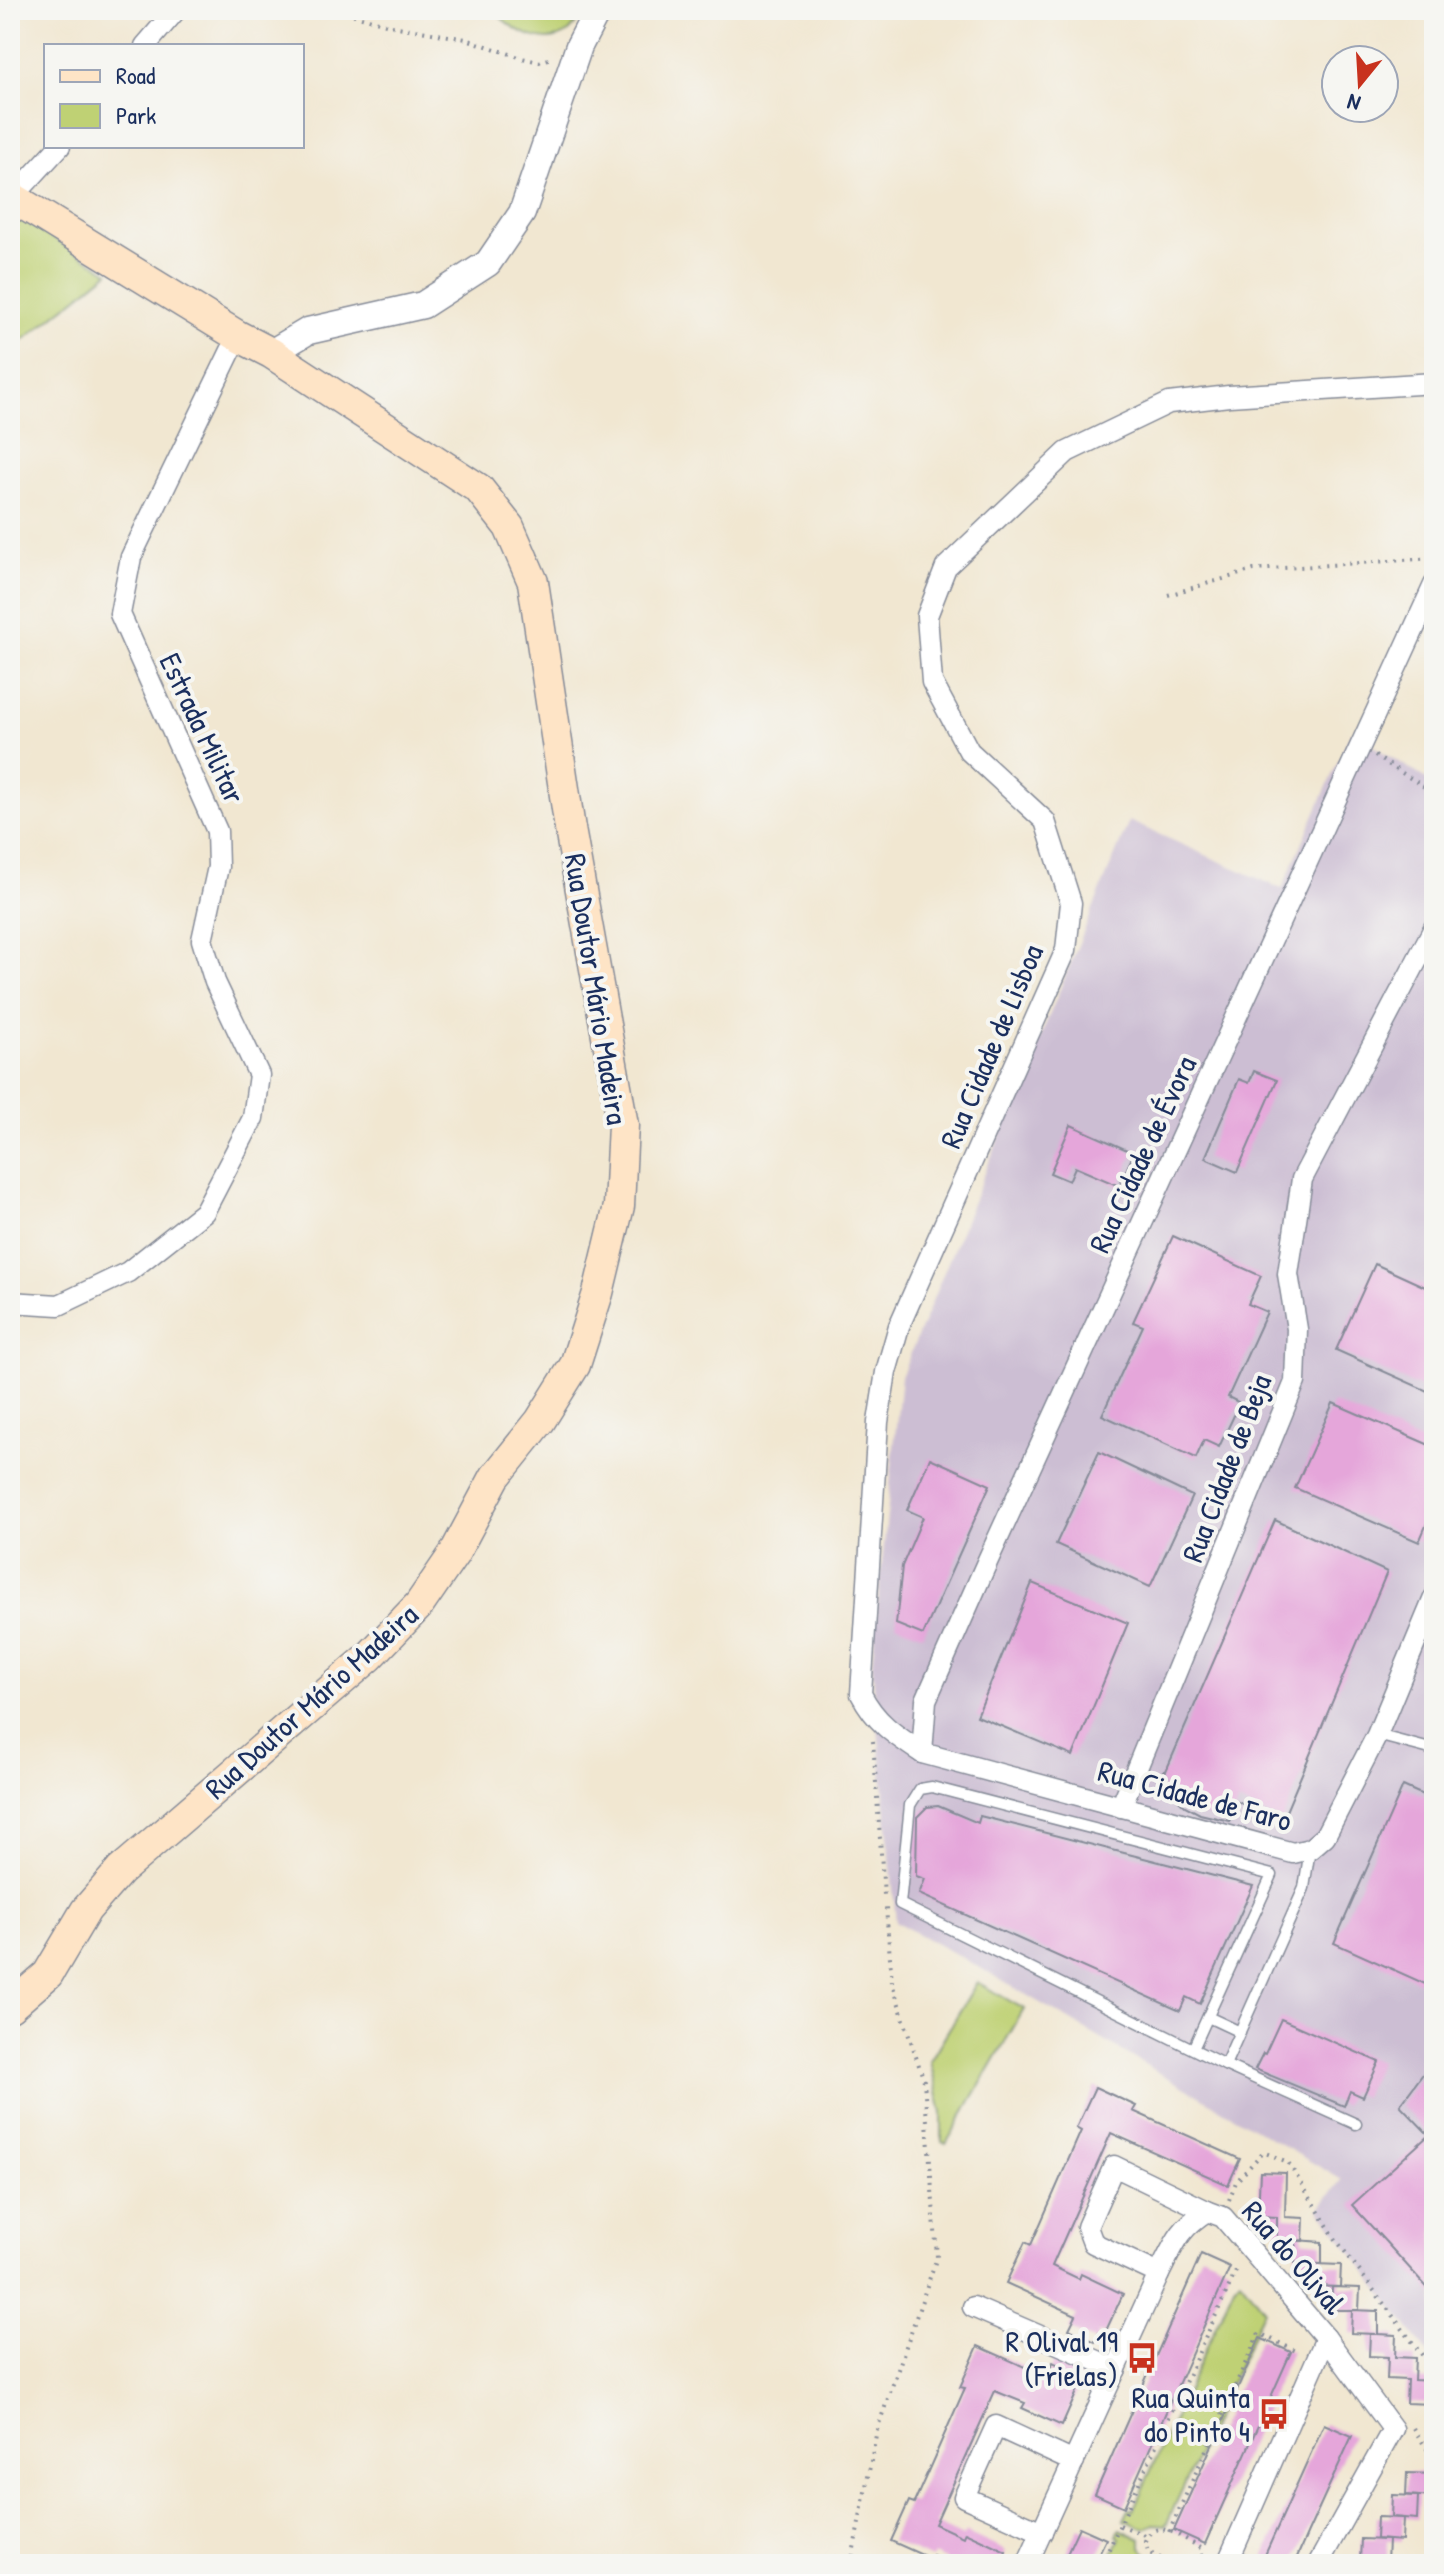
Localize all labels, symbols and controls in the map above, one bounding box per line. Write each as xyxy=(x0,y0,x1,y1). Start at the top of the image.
legend xyxy=(44,44,304,148)
north arrow xyxy=(1320,44,1400,124)
text: Road xyxy=(116,59,155,91)
text: N xyxy=(1343,87,1364,119)
text: Park xyxy=(116,99,156,131)
street label: Estrada Militar xyxy=(151,646,255,810)
street label: Rua Doutor Mário Madeira xyxy=(556,851,638,1127)
street label: Rua Cidade de Lisboa xyxy=(930,938,1052,1154)
street label: Rua Cidade de Évora xyxy=(1079,1049,1205,1259)
street label: Rua Cidade de Beja xyxy=(1172,1368,1280,1568)
street label: Rua Doutor Mário Madeira xyxy=(196,1594,426,1807)
street label: Rua Cidade de Faro xyxy=(1094,1750,1296,1840)
street label: Rua do Olival xyxy=(1234,2192,1354,2322)
place label: R Olival 19 (Frielas) xyxy=(1006,2321,1118,2395)
bus stop icon: R Olival 19 (Frielas) xyxy=(1125,2341,1159,2375)
place label: Rua Quinta do Pinto 4 xyxy=(1132,2377,1250,2451)
bus stop icon: Rua Quinta do Pinto 4 xyxy=(1257,2397,1291,2431)

